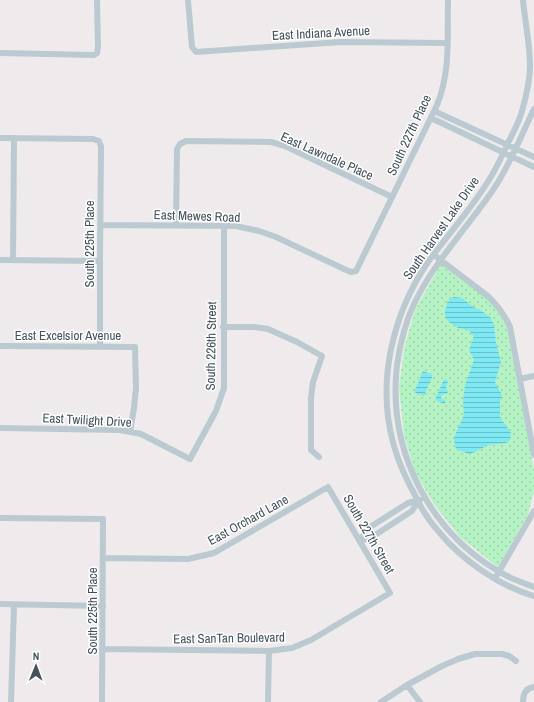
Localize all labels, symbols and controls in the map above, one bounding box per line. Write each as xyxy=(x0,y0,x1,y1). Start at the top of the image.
street label: East Indiana Avenue xyxy=(272,22,371,44)
street label: South 227th Place xyxy=(383,92,435,178)
street label: East Lawndale Place xyxy=(278,128,376,184)
street label: South Harvest Lake Drive xyxy=(399,173,483,283)
street label: South 225th Place xyxy=(81,200,98,288)
street label: East Mewes Road xyxy=(153,206,241,226)
street label: South 226th Street xyxy=(202,301,220,391)
street label: East Excelsior Avenue xyxy=(15,327,121,344)
street label: East Twilight Drive xyxy=(42,409,132,431)
street label: East Orchard Lane xyxy=(205,491,291,549)
street label: South 227th Street xyxy=(339,491,399,577)
street label: South 225th Place xyxy=(84,567,101,655)
street label: East SanTan Boulevard xyxy=(173,629,285,647)
north arrow xyxy=(16,646,56,686)
text: N xyxy=(33,649,40,663)

